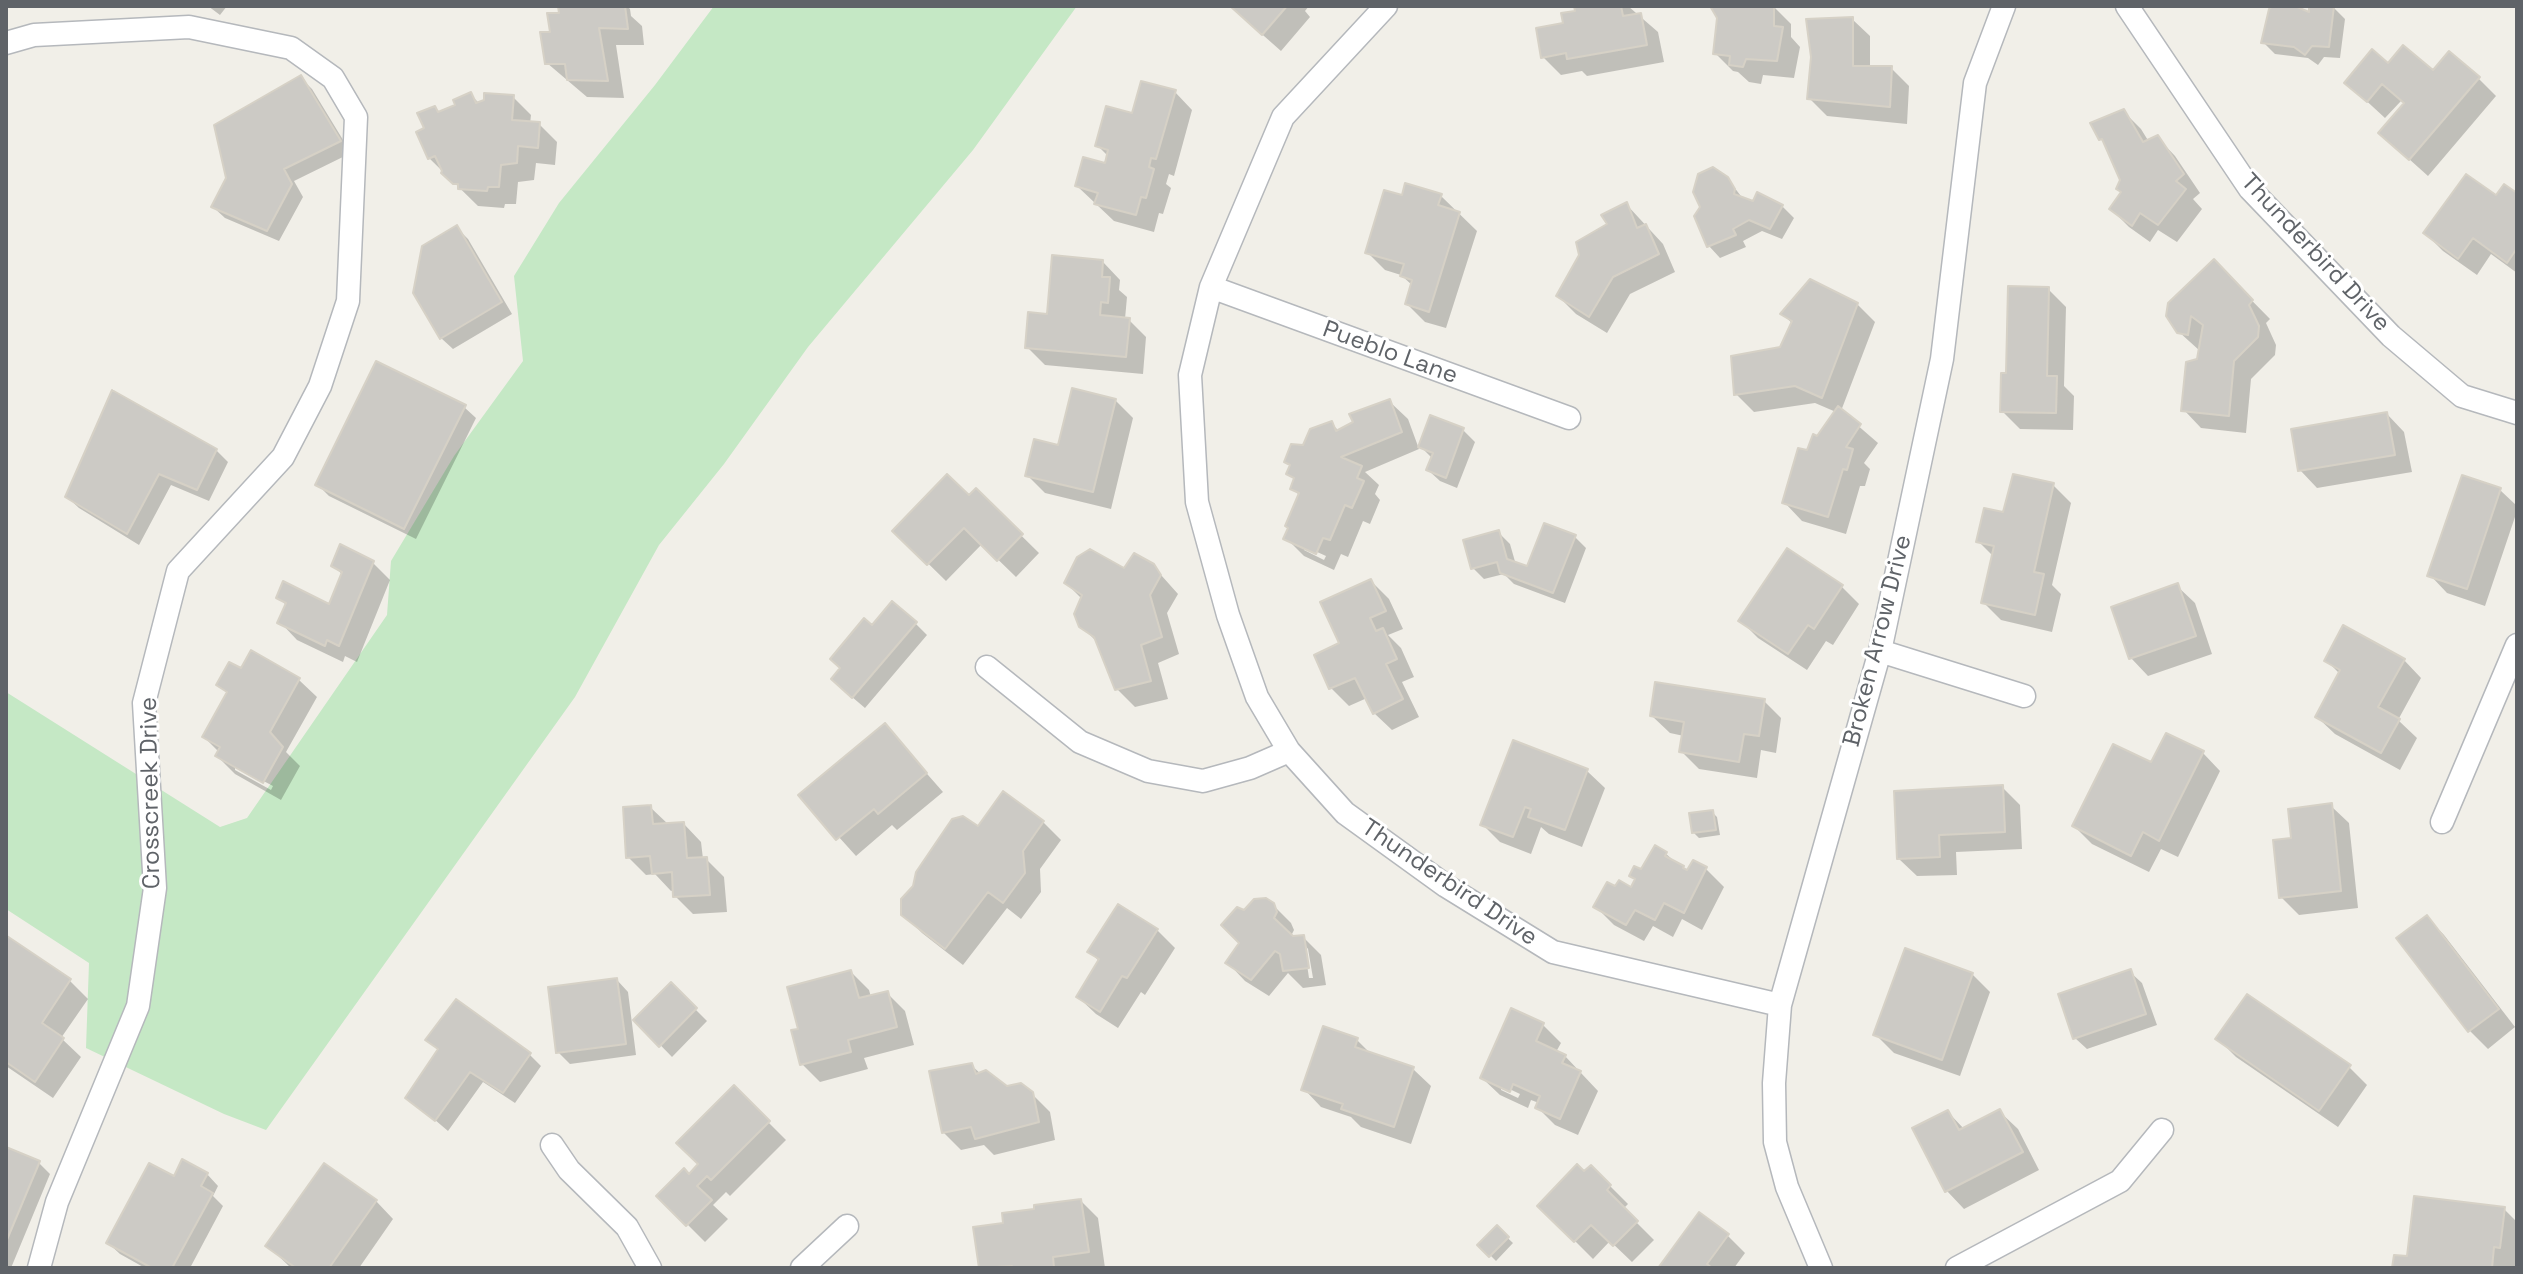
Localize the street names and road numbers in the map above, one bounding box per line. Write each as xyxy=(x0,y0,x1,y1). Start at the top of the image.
street label: Thunderbird Drive xyxy=(2234,168,2396,338)
street label: Pueblo Lane xyxy=(1319,315,1461,391)
street label: Broken Arrow Drive xyxy=(1838,532,1918,750)
street label: Crosscreek Drive xyxy=(135,697,167,889)
street label: Thunderbird Drive xyxy=(1356,814,1542,952)

